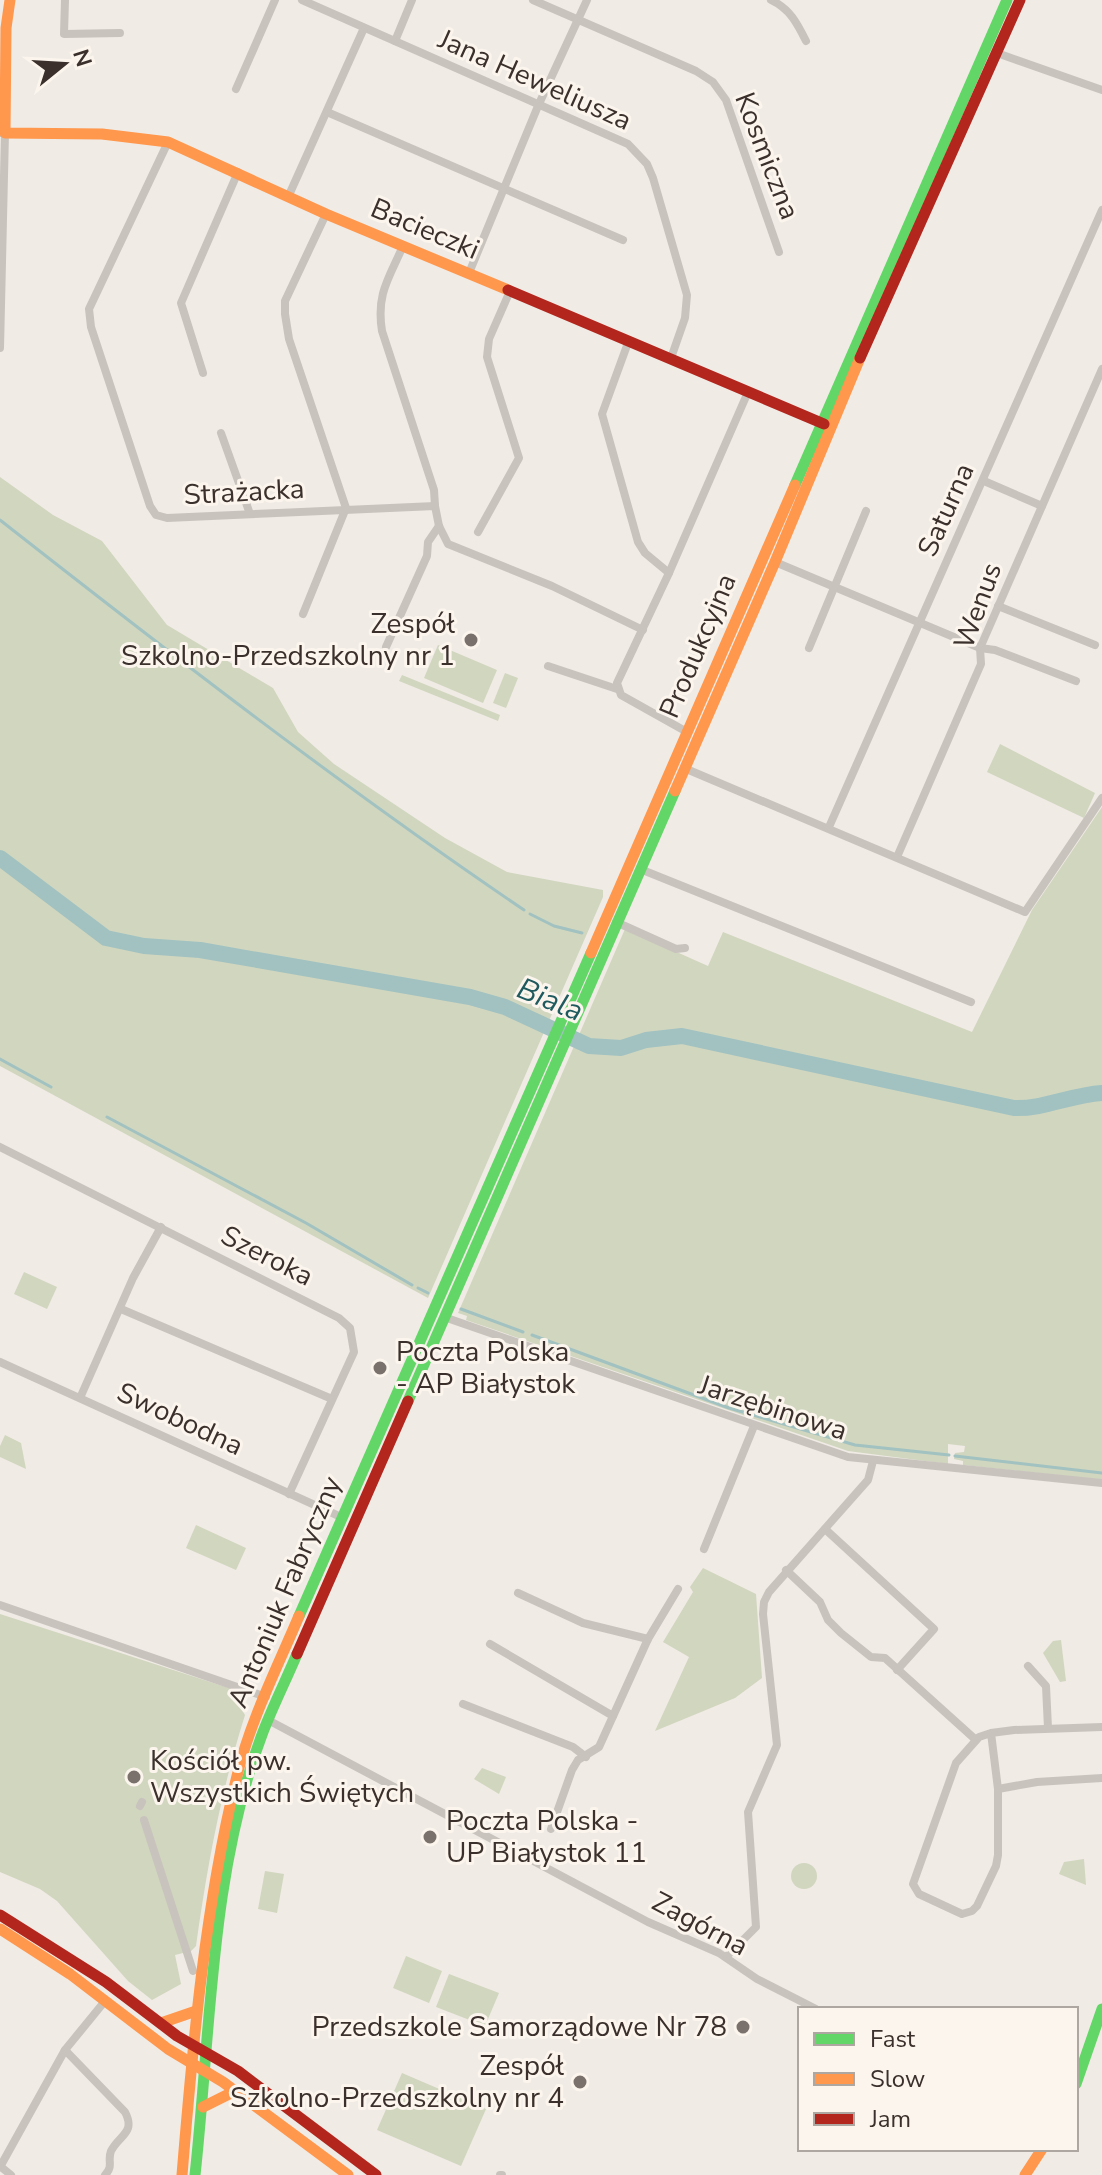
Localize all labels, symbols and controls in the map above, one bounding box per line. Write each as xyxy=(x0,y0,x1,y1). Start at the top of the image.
street label: Jana Heweliusza xyxy=(432,20,638,140)
north arrow xyxy=(24,24,104,104)
text: N xyxy=(65,46,99,71)
street label: Kosmiczna xyxy=(725,87,809,225)
street label: Bacieczki xyxy=(365,189,485,269)
street label: Saturna xyxy=(909,457,983,563)
street label: Strażacka xyxy=(183,470,305,514)
street label: Wenus xyxy=(945,558,1011,654)
street label: Produkcyjna xyxy=(651,568,745,724)
place label: Zespół Szkolno-Przedszkolny nr 1 xyxy=(121,605,456,675)
marker: Zespół Szkolno-Przedszkolny nr 1 xyxy=(462,631,480,649)
water label: Biala xyxy=(511,968,589,1032)
street label: Szeroka xyxy=(214,1217,320,1295)
place label: Poczta Polska - AP Białystok xyxy=(396,1333,576,1403)
marker: Poczta Polska - AP Białystok xyxy=(371,1359,389,1377)
street label: Jarzębinowa xyxy=(693,1366,852,1450)
street label: Swobodna xyxy=(111,1373,249,1465)
street label: Antoniuk Fabryczny xyxy=(219,1470,351,1714)
place label: Kościół pw. Wszystkich Świętych xyxy=(150,1742,414,1812)
marker: Kościół pw. Wszystkich Świętych xyxy=(125,1768,143,1786)
place label: Poczta Polska - UP Białystok 11 xyxy=(446,1802,647,1872)
marker: Poczta Polska - UP Białystok 11 xyxy=(421,1828,439,1846)
street label: Zagórna xyxy=(645,1883,755,1965)
legend xyxy=(798,2007,1078,2151)
place label: Przedszkole Samorządowe Nr 78 xyxy=(312,2008,727,2046)
marker: Przedszkole Samorządowe Nr 78 xyxy=(734,2018,752,2036)
text: Fast xyxy=(870,2023,916,2055)
place label: Zespół Szkolno-Przedszkolny nr 4 xyxy=(230,2047,565,2117)
text: Slow xyxy=(870,2063,925,2095)
marker: Zespół Szkolno-Przedszkolny nr 4 xyxy=(571,2073,589,2091)
text: Jam xyxy=(869,2103,911,2135)

